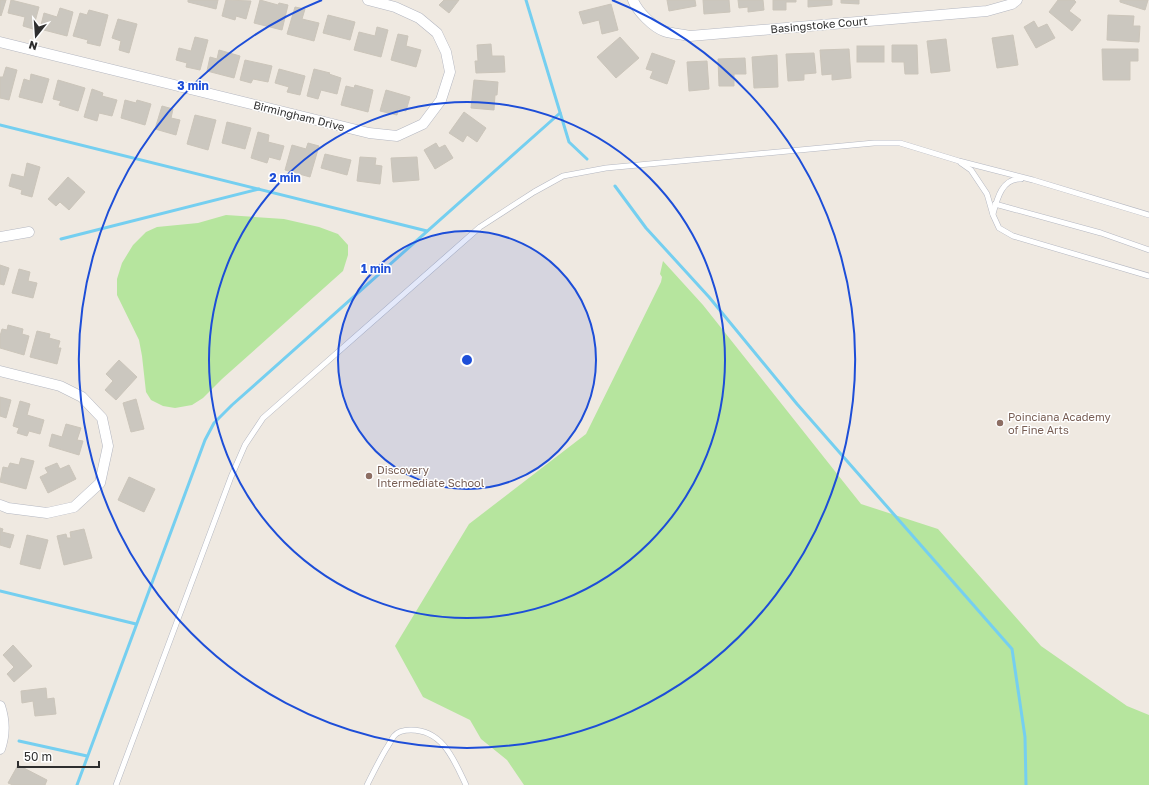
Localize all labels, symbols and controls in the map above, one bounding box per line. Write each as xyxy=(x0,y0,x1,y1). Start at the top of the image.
street label: Basingstoke Court xyxy=(770,14,868,35)
north arrow xyxy=(16,16,56,56)
text: N xyxy=(27,39,39,53)
text: 3 min xyxy=(177,78,209,93)
street label: Birmingham Drive xyxy=(252,98,346,133)
text: 2 min xyxy=(269,170,301,185)
text: 1 min xyxy=(361,261,391,276)
centre of rings xyxy=(460,353,474,367)
place label: Poinciana Academy of Fine Arts xyxy=(1008,410,1111,436)
marker: Poinciana Academy of Fine Arts xyxy=(995,418,1005,428)
place label: Discovery Intermediate School xyxy=(377,463,485,489)
marker: Discovery Intermediate School xyxy=(364,471,374,481)
scale bar xyxy=(18,743,99,769)
text: 50 m xyxy=(24,749,52,764)

